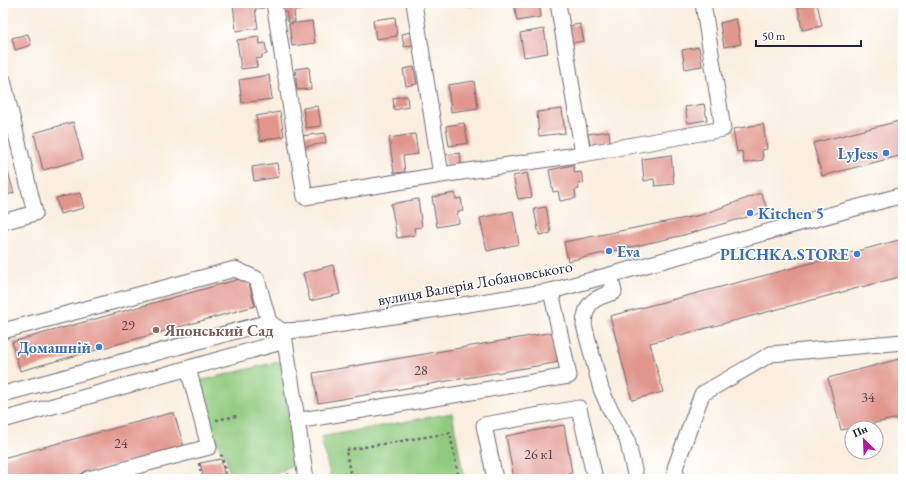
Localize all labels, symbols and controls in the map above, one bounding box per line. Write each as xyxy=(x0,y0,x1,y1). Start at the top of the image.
scale bar xyxy=(756,22,861,48)
text: 50 m xyxy=(762,28,786,44)
place label: LyJess xyxy=(838,143,878,164)
marker: LyJess xyxy=(881,148,891,158)
place label: Kitchen 5 xyxy=(758,203,824,224)
marker: Kitchen 5 xyxy=(745,208,755,218)
place label: Eva xyxy=(617,241,641,262)
place label: PLICHKA.STORE xyxy=(720,244,849,265)
marker: Eva xyxy=(604,246,614,256)
marker: PLICHKA.STORE xyxy=(852,249,862,259)
street label: вулиця Валерія Лобановського xyxy=(376,256,574,310)
house number: 29 xyxy=(121,316,135,334)
place label: Японський Сад xyxy=(163,320,274,341)
marker: Японський Сад xyxy=(151,325,161,335)
place label: Домашній xyxy=(17,337,92,358)
marker: Домашній xyxy=(94,342,104,352)
house number: 28 xyxy=(414,361,428,379)
house number: 34 xyxy=(861,388,875,406)
north arrow xyxy=(844,420,884,460)
text: Пн xyxy=(850,421,870,440)
house number: 24 xyxy=(114,434,128,452)
house number: 26 к1 xyxy=(524,445,554,463)

